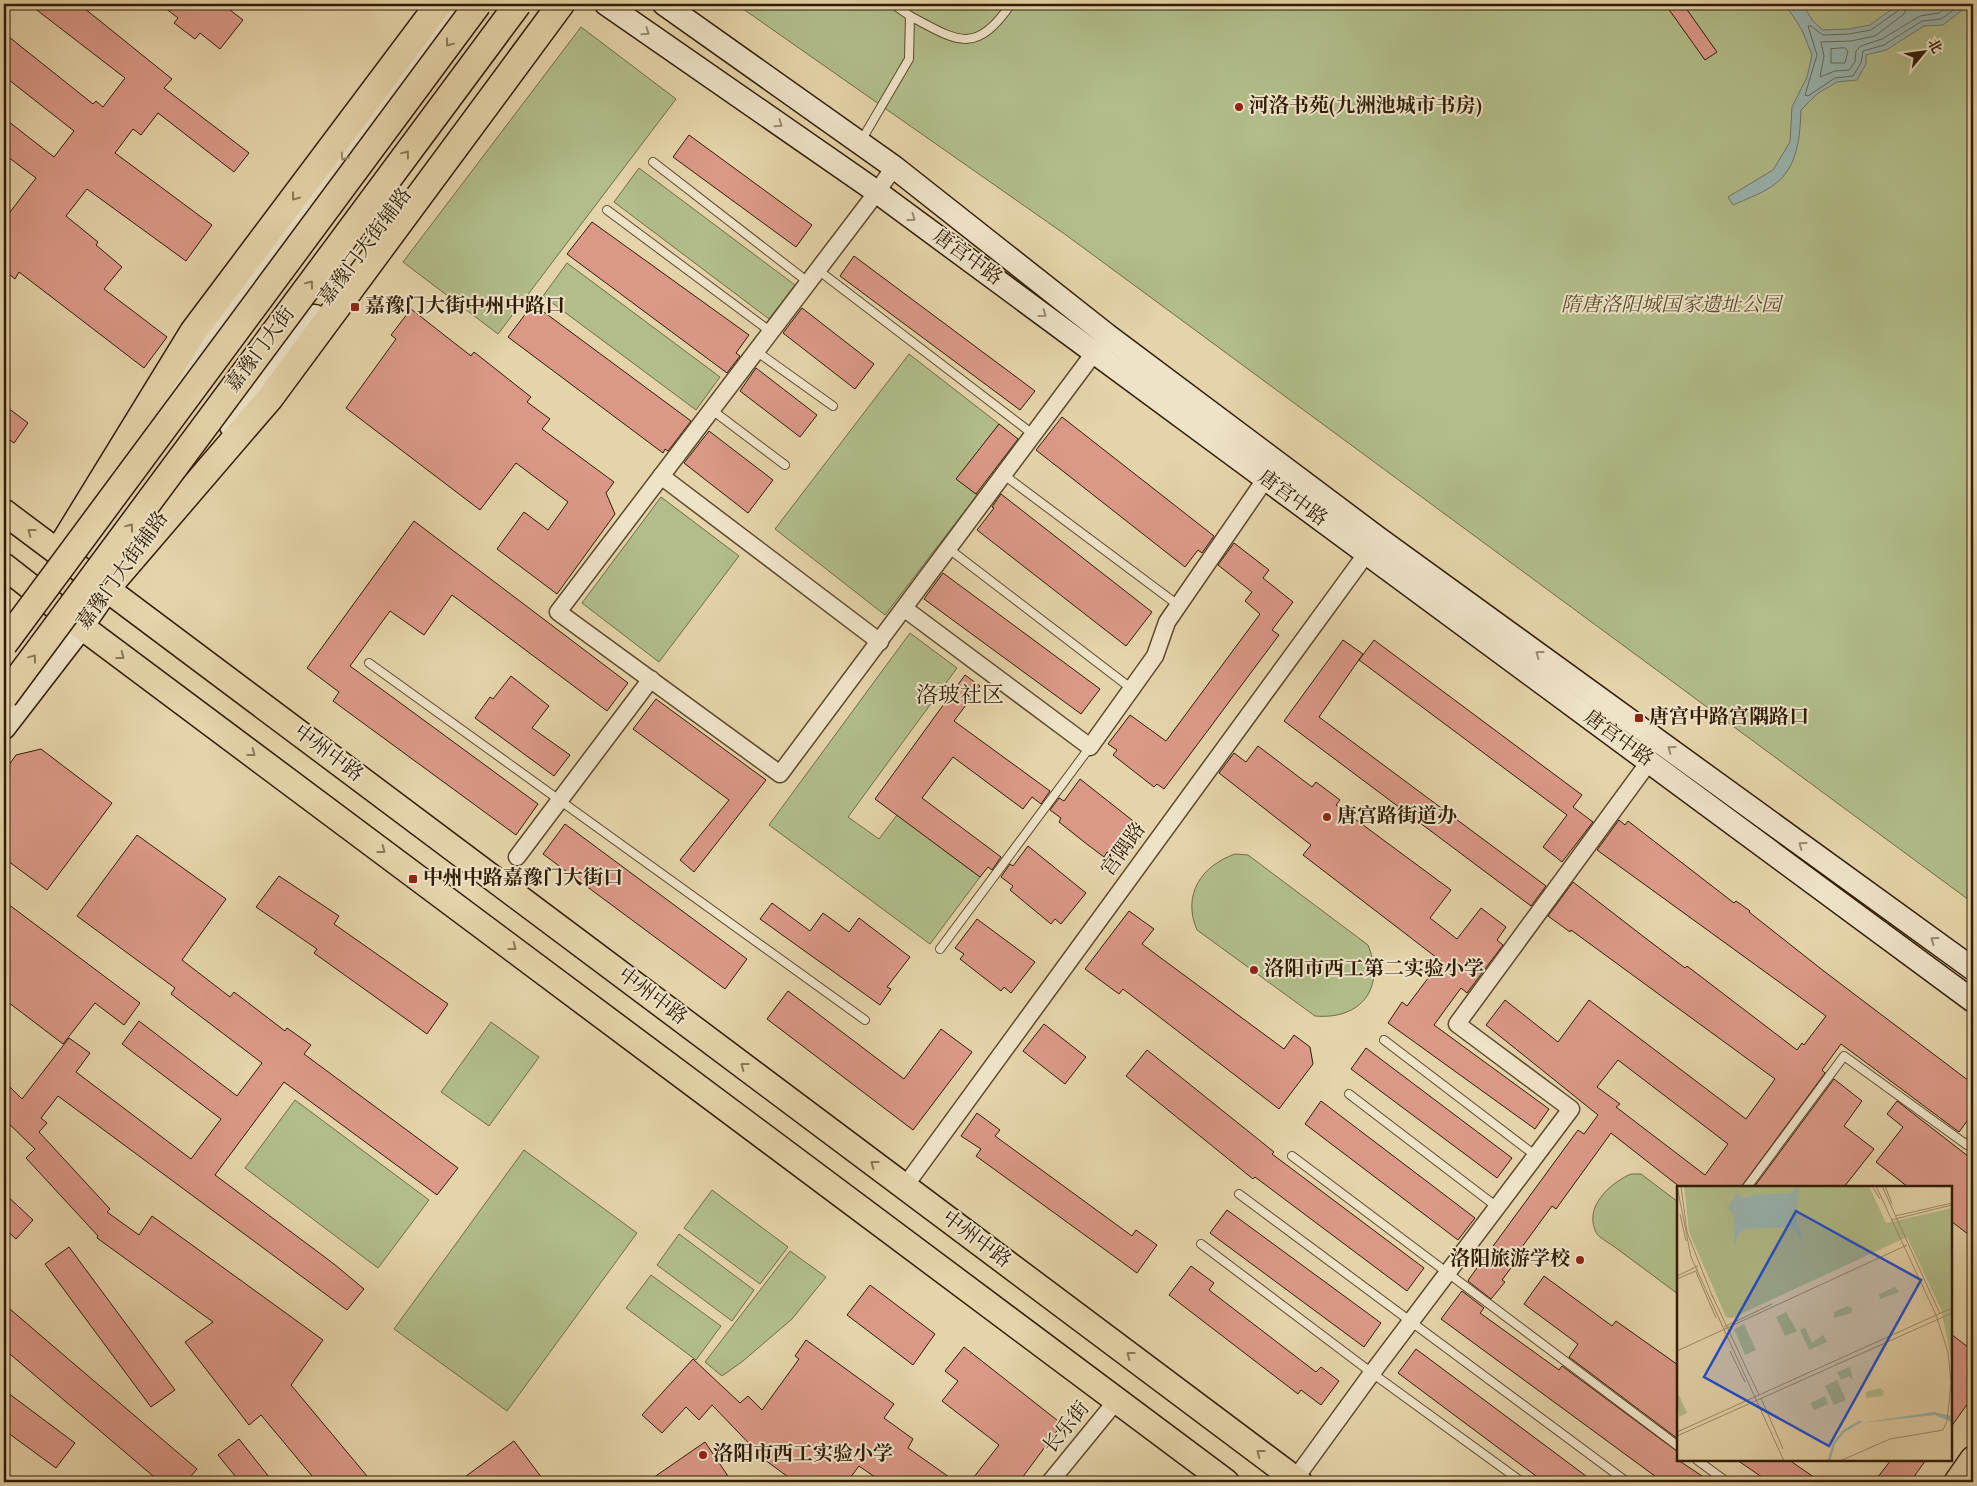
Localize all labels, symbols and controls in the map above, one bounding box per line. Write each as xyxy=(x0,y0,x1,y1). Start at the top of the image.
one-way arrow xyxy=(640,26,650,35)
north arrow xyxy=(1900,28,1950,78)
text: 北 xyxy=(1922,36,1946,57)
one-way arrow xyxy=(446,37,455,47)
place label: 河洛书苑(九洲池城市书房) xyxy=(1249,93,1482,121)
marker: 河洛书苑(九洲池城市书房) xyxy=(1233,101,1245,113)
one-way arrow xyxy=(774,118,783,127)
one-way arrow xyxy=(401,151,409,160)
one-way arrow xyxy=(341,152,350,161)
street label: 嘉豫门大街辅路 xyxy=(313,183,419,311)
one-way arrow xyxy=(292,191,301,201)
one-way arrow xyxy=(906,212,916,221)
street label: 唐宫中路 xyxy=(926,223,1008,293)
one-way arrow xyxy=(304,281,312,290)
park label: 隋唐洛阳城国家遗址公园 xyxy=(1561,292,1784,320)
place label: 嘉豫门大街中州中路口 xyxy=(365,293,565,321)
marker: 嘉豫门大街中州中路口 xyxy=(349,301,361,313)
street label: 嘉豫门大街 xyxy=(220,302,302,398)
one-way arrow xyxy=(1037,309,1046,317)
street label: 唐宫中路 xyxy=(1251,464,1333,534)
street label: 嘉豫门大街辅路 xyxy=(71,506,175,636)
one-way arrow xyxy=(124,524,132,533)
one-way arrow xyxy=(28,529,37,537)
one-way arrow xyxy=(115,650,125,659)
one-way arrow xyxy=(1535,651,1545,660)
one-way arrow xyxy=(27,654,36,664)
district label: 洛玻社区 xyxy=(916,681,1004,712)
street label: 唐宫中路 xyxy=(1577,704,1659,774)
place label: 唐宫中路宫隅路口 xyxy=(1649,704,1809,732)
marker: 唐宫中路宫隅路口 xyxy=(1633,712,1645,724)
street label: 中州中路 xyxy=(288,719,368,789)
one-way arrow xyxy=(1667,746,1676,756)
one-way arrow xyxy=(246,747,256,756)
place label: 唐宫路街道办 xyxy=(1337,803,1457,831)
marker: 唐宫路街道办 xyxy=(1321,811,1333,823)
street label: 宫隅路 xyxy=(1095,818,1153,882)
one-way arrow xyxy=(1798,842,1808,851)
one-way arrow xyxy=(376,844,386,853)
place label: 中州中路嘉豫门大街口 xyxy=(423,865,623,893)
marker: 中州中路嘉豫门大街口 xyxy=(407,873,419,885)
one-way arrow xyxy=(1930,937,1940,946)
one-way arrow xyxy=(507,941,517,950)
place label: 洛阳市西工第二实验小学 xyxy=(1264,956,1484,984)
street label: 中州中路 xyxy=(612,962,692,1032)
marker: 洛阳市西工第二实验小学 xyxy=(1248,964,1260,976)
one-way arrow xyxy=(740,1063,750,1072)
one-way arrow xyxy=(871,1161,880,1169)
inset map xyxy=(1677,1186,1952,1461)
street label: 中州中路 xyxy=(936,1205,1016,1275)
place label: 洛阳旅游学校 xyxy=(1450,1246,1570,1274)
marker: 洛阳旅游学校 xyxy=(1574,1254,1586,1266)
one-way arrow xyxy=(1127,1353,1136,1361)
street label: 长乐街 xyxy=(1037,1396,1097,1460)
place label: 洛阳市西工实验小学 xyxy=(713,1441,893,1469)
marker: 洛阳市西工实验小学 xyxy=(697,1449,709,1461)
one-way arrow xyxy=(1256,1450,1266,1459)

